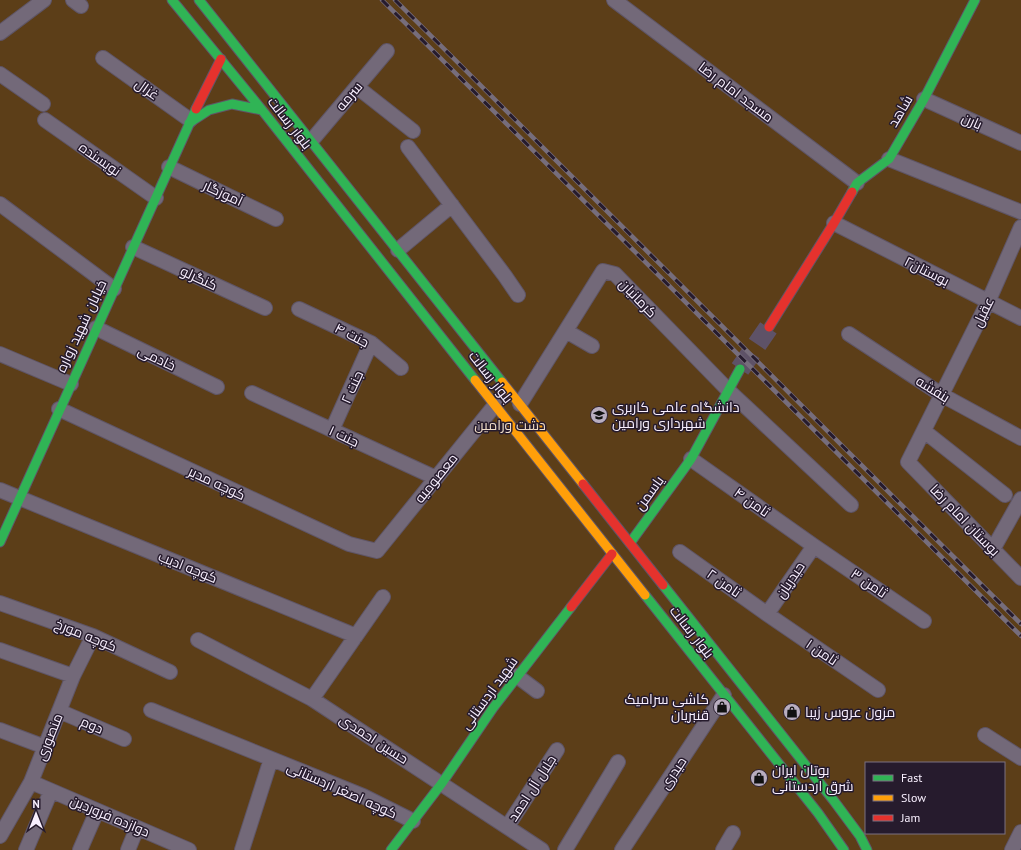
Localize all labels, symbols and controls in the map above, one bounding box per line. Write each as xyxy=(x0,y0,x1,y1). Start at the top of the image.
street label: مسجد امام رضا xyxy=(694,58,777,127)
street label: غزال xyxy=(131,74,163,104)
street label: سرمه xyxy=(332,78,366,114)
street label: شاهد xyxy=(884,92,916,130)
street label: بلوار رسالت xyxy=(264,93,316,153)
street label: بارن xyxy=(959,109,985,133)
street label: نویسنده xyxy=(75,138,125,180)
street label: آموزگار xyxy=(199,176,246,210)
street label: بوستان۲ xyxy=(901,252,953,290)
street label: کنگرلو xyxy=(178,262,220,294)
street label: کرمانیان xyxy=(615,275,661,321)
street label: خیابان شهید زواره xyxy=(52,277,110,375)
street label: عقیل xyxy=(968,294,998,330)
street label: جنت ۴ xyxy=(332,319,372,351)
street label: خادمی xyxy=(135,341,179,375)
street label: بلوار رسالت xyxy=(465,347,517,407)
street label: جنت ۲ xyxy=(337,368,367,406)
street label: بنفشه xyxy=(913,372,953,406)
place label: دانشگاه علمی کاربری شهرداری ورامین xyxy=(612,398,739,432)
school or university icon: دانشگاه علمی کاربری شهرداری ورامین xyxy=(589,405,609,425)
park label: دشت ورامین xyxy=(474,416,546,434)
street label: جنت ۱ xyxy=(326,421,362,451)
street label: معصومیه xyxy=(410,449,462,507)
street label: کوچه مدیر xyxy=(184,462,248,505)
street label: یاسمن xyxy=(630,472,668,514)
street label: بوستان امام رضا xyxy=(925,480,1004,561)
street label: ثامن ۴ xyxy=(731,483,774,521)
street label: کوچه ادیب xyxy=(155,547,220,588)
street label: حیدریان xyxy=(771,558,809,602)
street label: ثامن ۳ xyxy=(847,564,891,602)
street label: ثامن ۲ xyxy=(703,565,745,601)
street label: بلوار رسالت xyxy=(666,602,718,662)
street label: کوچه مورخ xyxy=(52,614,120,657)
street label: ثامن ۱ xyxy=(803,635,842,669)
street label: شهید اردستانی xyxy=(456,653,522,733)
place label: کاشی سرامیک قنبریان xyxy=(625,690,709,724)
shop icon: کاشی سرامیک قنبریان xyxy=(712,697,732,717)
shop icon: مزون عروس زیبا xyxy=(782,702,802,722)
place label: مزون عروس زیبا xyxy=(805,703,895,721)
street label: حسین احمدی xyxy=(336,710,412,768)
street label: منصوری xyxy=(31,711,67,763)
street label: دوم xyxy=(77,712,106,739)
street label: جلال آل احمد xyxy=(504,751,560,825)
street label: حیدری xyxy=(656,753,690,793)
street label: کوچه اصغر اردستانی xyxy=(284,758,400,823)
place label: بوتان ایران شرق اردستانی xyxy=(772,761,854,795)
legend xyxy=(865,762,1005,834)
shop icon: بوتان ایران شرق اردستانی xyxy=(749,768,769,788)
text: Fast xyxy=(901,770,922,785)
text: Slow xyxy=(901,790,926,805)
street label: دوازده فروردین xyxy=(67,791,153,841)
north arrow xyxy=(16,794,56,834)
text: N xyxy=(32,797,40,811)
text: Jam xyxy=(900,810,920,825)

